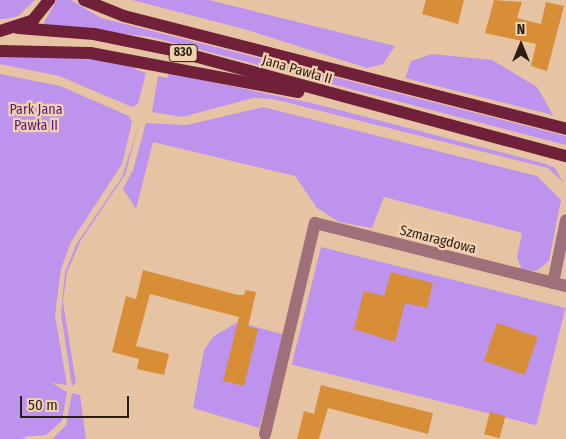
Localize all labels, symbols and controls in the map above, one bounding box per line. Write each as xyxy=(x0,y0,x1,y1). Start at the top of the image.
north arrow xyxy=(496,20,546,70)
text: N xyxy=(517,21,525,38)
road number: 830 xyxy=(168,44,198,62)
street label: Jana Pawła II xyxy=(260,52,334,88)
park label: Park Jana Pawła II xyxy=(9,102,63,134)
street label: Szmaragdowa xyxy=(398,222,478,258)
scale bar xyxy=(22,386,131,418)
text: 50 m xyxy=(28,396,58,414)

